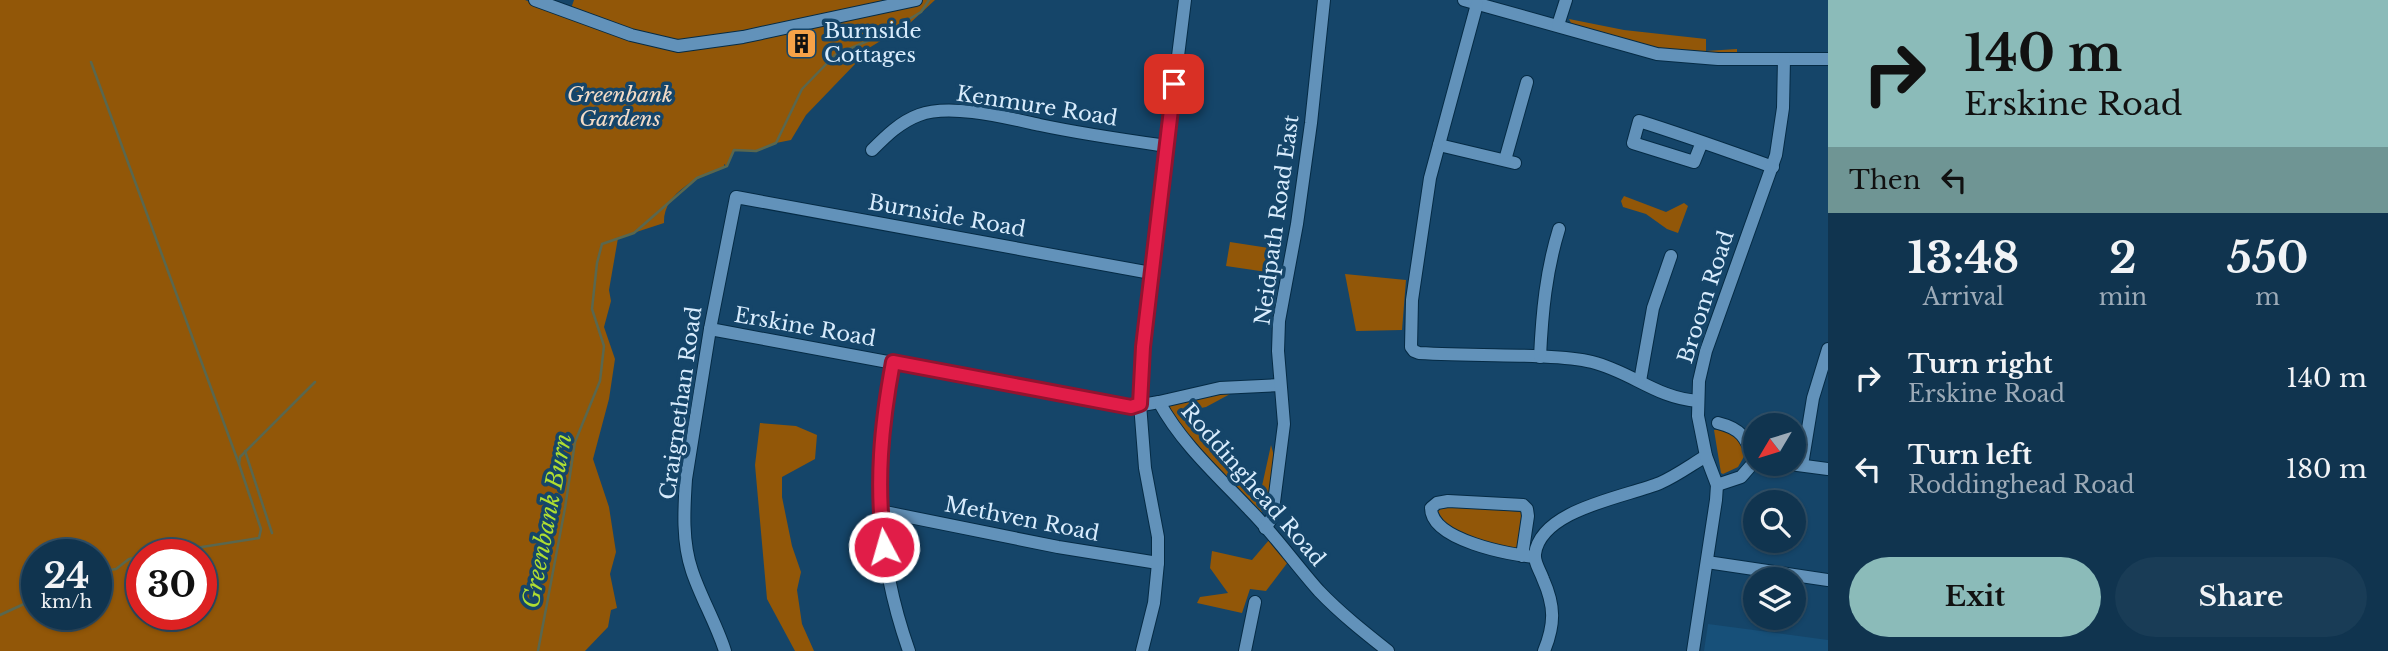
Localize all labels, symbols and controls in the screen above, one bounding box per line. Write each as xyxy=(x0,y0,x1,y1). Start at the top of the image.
place label: Burnside Cottages xyxy=(824,18,921,68)
text: 140 m xyxy=(1964,23,2122,84)
building icon: Burnside Cottages xyxy=(784,26,818,60)
icon: right xyxy=(1849,28,1940,119)
pin xyxy=(1144,54,1204,114)
icon: arrive xyxy=(1155,65,1193,103)
street label: Kenmure Road xyxy=(955,80,1119,132)
park label: Greenbank Gardens xyxy=(567,82,673,132)
text: Erskine Road xyxy=(1964,84,2182,124)
street label: Neidpath Road East xyxy=(1249,113,1305,327)
icon: left xyxy=(1935,161,1973,199)
text: Then xyxy=(1849,164,1921,196)
street label: Burnside Road xyxy=(866,189,1028,243)
street label: Broom Road xyxy=(1672,227,1740,367)
text: 13:48 xyxy=(1908,232,2019,284)
text: 2 xyxy=(2109,232,2137,284)
text: 550 xyxy=(2227,232,2308,284)
text: Arrival xyxy=(1923,283,2004,311)
text: min xyxy=(2099,283,2147,311)
text: m xyxy=(2255,283,2280,311)
street label: Erskine Road xyxy=(732,302,878,352)
street label: Craignethan Road xyxy=(655,305,707,501)
text: Turn right xyxy=(1908,348,2053,380)
icon: right xyxy=(1849,359,1887,397)
text: 140 m xyxy=(2286,362,2367,394)
text: Erskine Road xyxy=(1908,380,2065,408)
street label: Roddinghead Road xyxy=(1175,398,1331,572)
north arrow xyxy=(1743,413,1806,476)
map controls xyxy=(1743,413,1806,630)
water label: Greenbank Burn xyxy=(516,431,578,611)
text: Turn left xyxy=(1908,439,2032,471)
icon: left xyxy=(1849,450,1887,488)
text: 180 m xyxy=(2286,453,2367,485)
text: Roddinghead Road xyxy=(1908,471,2135,499)
button: search xyxy=(1743,490,1806,553)
street label: Methven Road xyxy=(942,491,1102,547)
position arrow xyxy=(847,510,921,584)
speed limit sign: 30 xyxy=(126,539,217,630)
text: 24 xyxy=(43,554,90,597)
button: Exit xyxy=(1849,557,2101,637)
button: Share xyxy=(2115,557,2367,637)
button: layers xyxy=(1743,567,1806,630)
text: km/h xyxy=(41,591,92,613)

